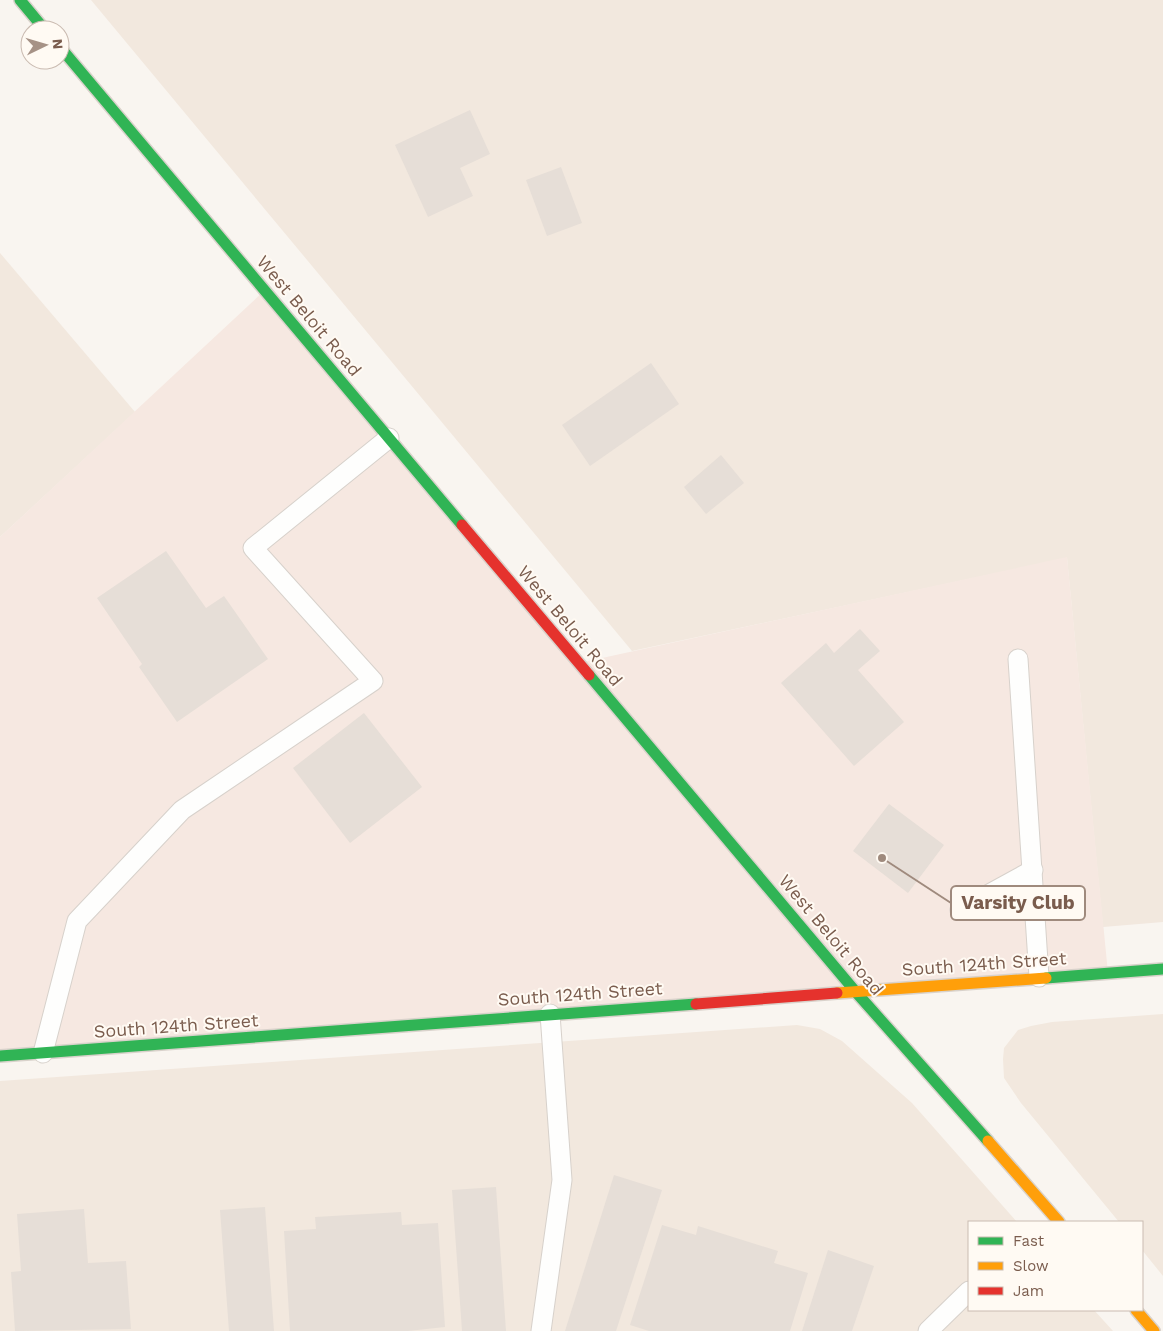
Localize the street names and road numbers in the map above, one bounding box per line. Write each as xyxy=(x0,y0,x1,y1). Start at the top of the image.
street label: West Beloit Road xyxy=(253,251,366,380)
street label: West Beloit Road xyxy=(514,561,627,690)
street label: West Beloit Road xyxy=(775,870,888,999)
street label: South 124th Street xyxy=(901,947,1067,980)
street label: South 124th Street xyxy=(497,977,663,1010)
street label: South 124th Street xyxy=(93,1009,259,1042)

